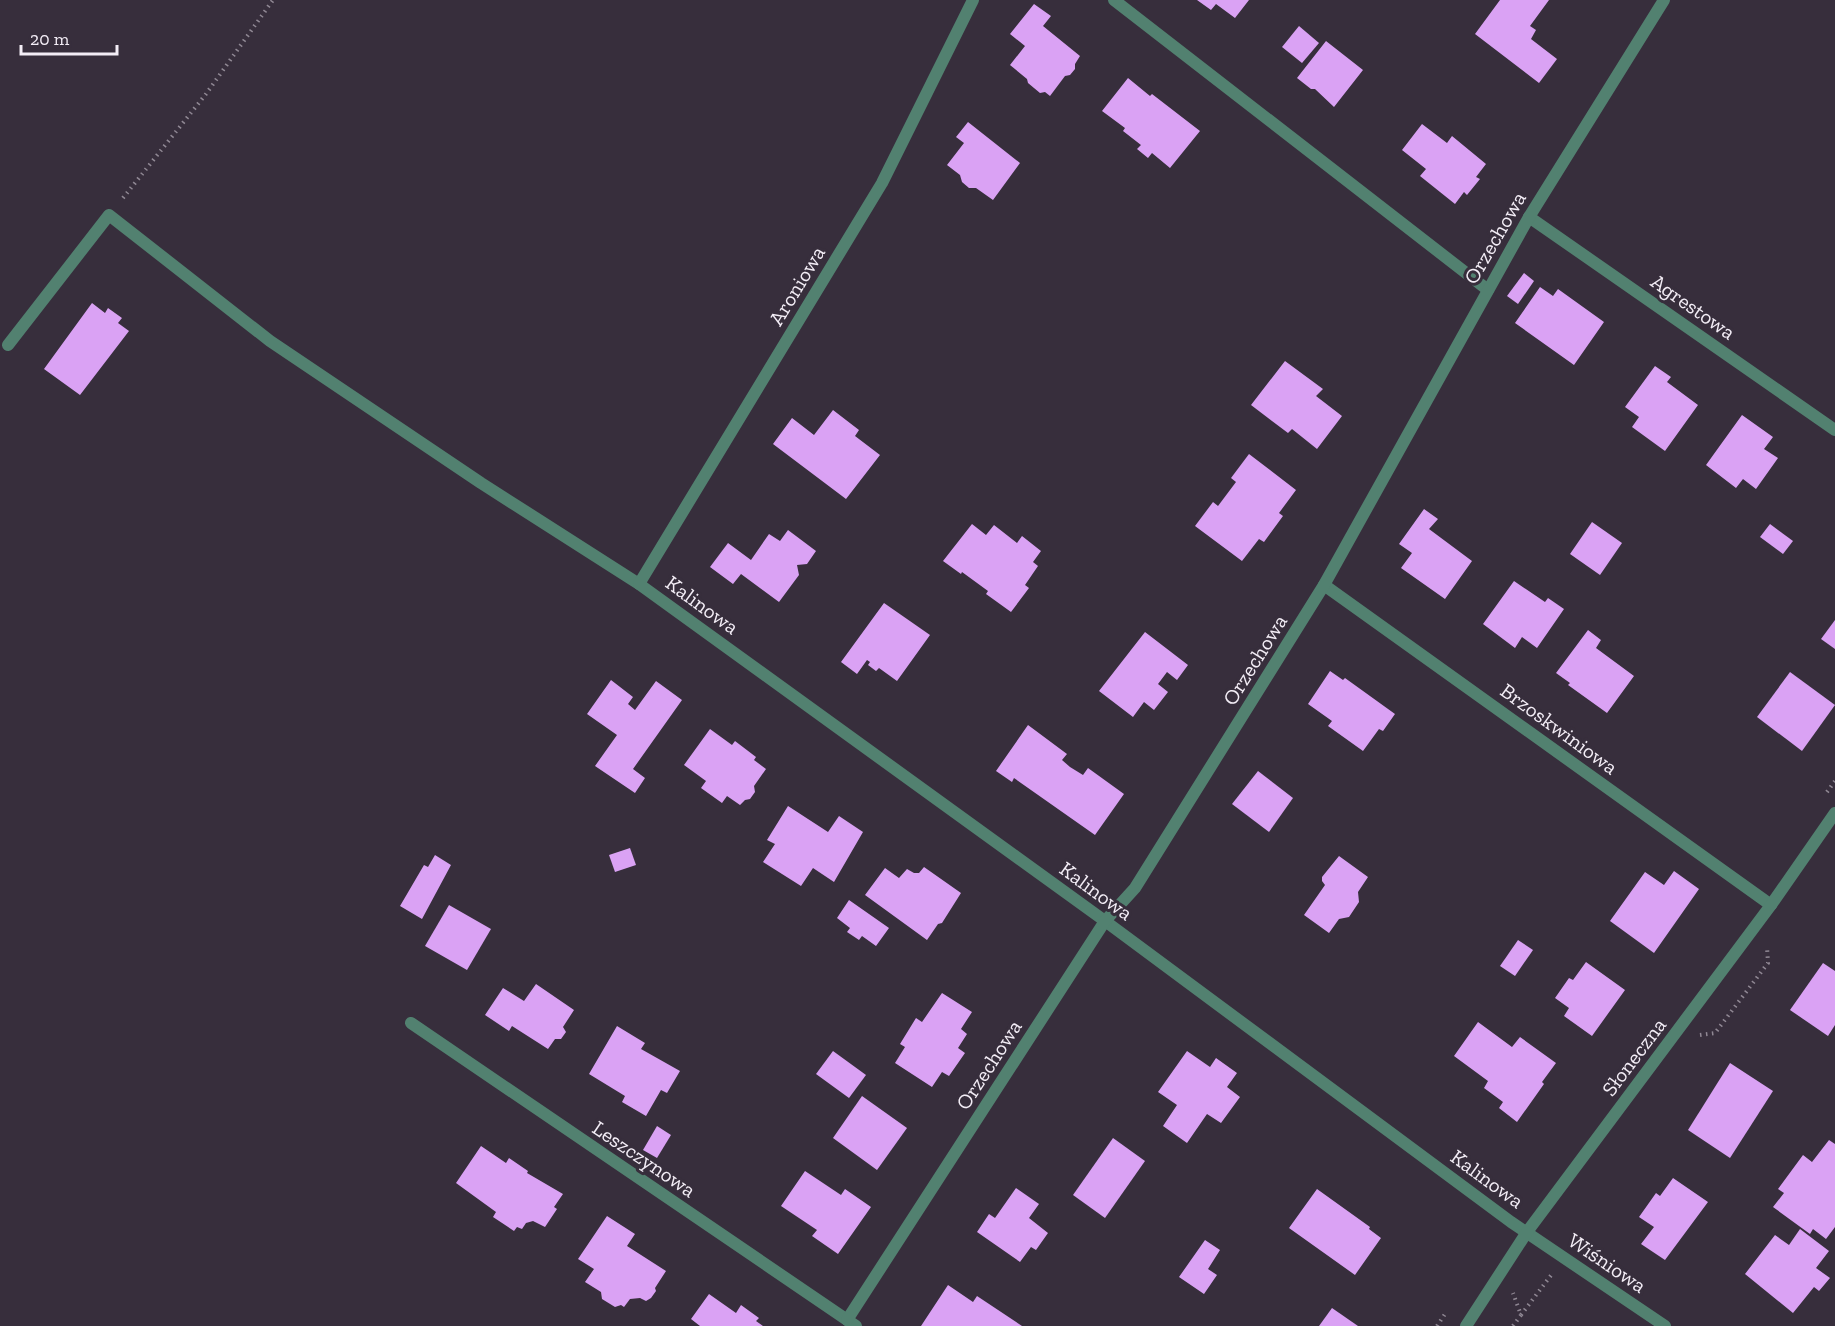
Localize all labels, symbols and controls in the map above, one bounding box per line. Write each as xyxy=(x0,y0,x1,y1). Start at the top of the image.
scale bar xyxy=(21,18,117,56)
text: 20 m xyxy=(30,28,70,50)
street label: Orzechowa xyxy=(1458,187,1531,288)
street label: Aroniowa xyxy=(763,242,830,330)
street label: Agrestowa xyxy=(1646,268,1740,345)
street label: Kalinowa xyxy=(661,570,744,639)
street label: Orzechowa xyxy=(1217,610,1292,710)
street label: Brzoskwiniowa xyxy=(1496,678,1623,780)
street label: Kalinowa xyxy=(1055,856,1138,925)
street label: Słoneczna xyxy=(1596,1013,1671,1101)
street label: Orzechowa xyxy=(950,1015,1027,1114)
street label: Leszczynowa xyxy=(588,1115,701,1202)
street label: Kalinowa xyxy=(1446,1144,1529,1213)
street label: Wiśniowa xyxy=(1563,1227,1651,1298)

